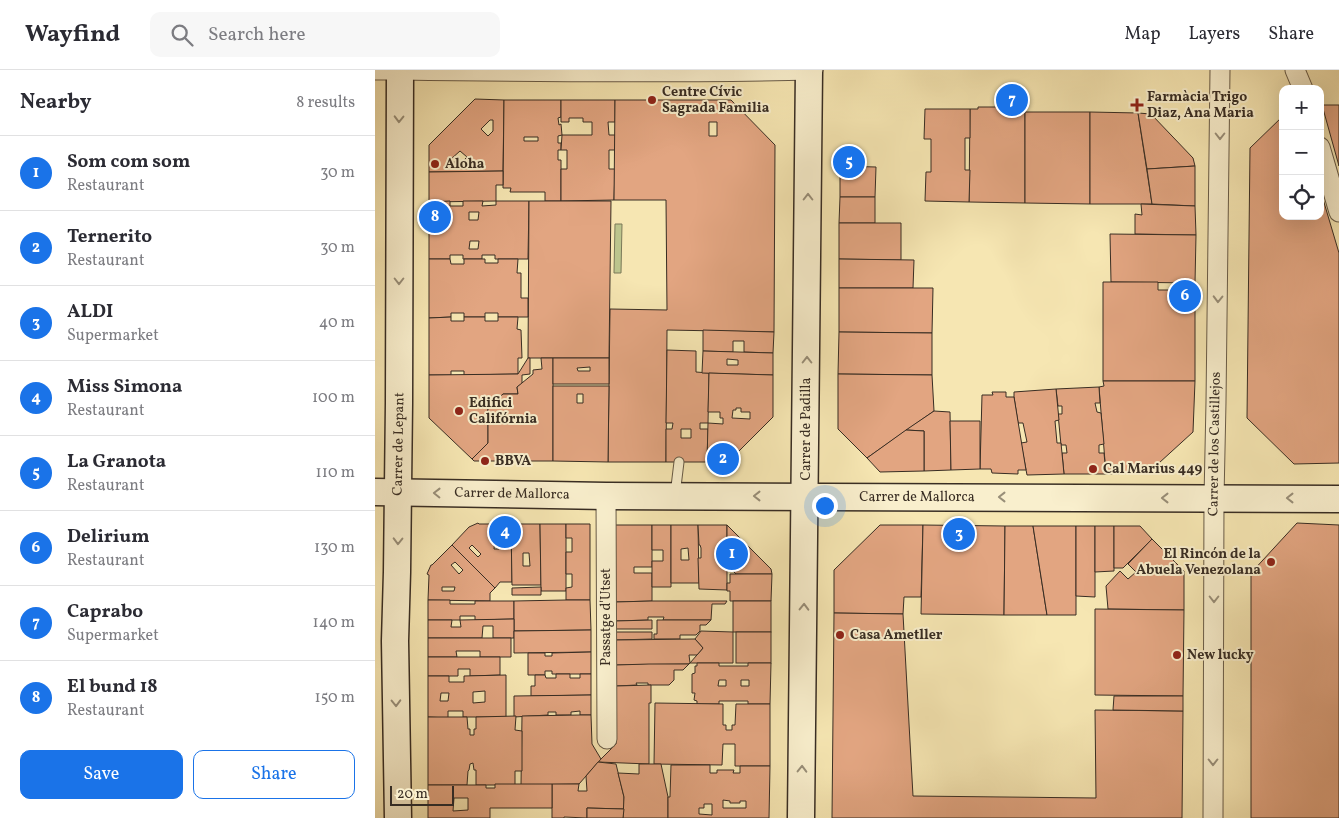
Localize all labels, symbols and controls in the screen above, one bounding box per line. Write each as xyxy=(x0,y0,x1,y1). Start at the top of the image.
search box xyxy=(150,12,500,57)
text: Wayfind xyxy=(25,18,120,52)
icon: search xyxy=(168,21,196,49)
text: Search here xyxy=(208,22,305,48)
text: Map xyxy=(1124,22,1160,47)
text: Layers xyxy=(1188,22,1240,47)
text: Share xyxy=(1268,22,1314,47)
pin: 7 xyxy=(996,81,1028,119)
place label: Centre Cívic Sagrada Familia xyxy=(662,83,770,118)
map controls xyxy=(1279,85,1324,220)
button: + xyxy=(1279,85,1324,130)
text: Nearby xyxy=(20,88,91,117)
place label: Farmàcia Trigo Diaz, Ana Maria xyxy=(1147,88,1254,123)
text: 8 results xyxy=(296,92,355,114)
marker: Centre Cívic Sagrada Familia xyxy=(646,94,658,106)
marker: Farmàcia Trigo Diaz, Ana Maria xyxy=(1131,99,1143,111)
one-way arrow xyxy=(394,115,405,123)
button: − xyxy=(1279,130,1324,175)
one-way arrow xyxy=(1215,132,1225,140)
pin: 5 xyxy=(833,143,865,181)
text: Som com som xyxy=(67,149,190,175)
place label: Aloha xyxy=(445,155,485,174)
marker: Aloha xyxy=(429,158,441,170)
text: 1 xyxy=(33,162,39,184)
text: 30 m xyxy=(320,162,355,184)
text: Restaurant xyxy=(67,175,145,197)
button: locate xyxy=(1279,175,1324,220)
one-way arrow xyxy=(803,193,813,201)
pin: 8 xyxy=(419,198,451,236)
text: Ternerito xyxy=(67,224,152,250)
text: 2 xyxy=(32,237,40,259)
text: 30 m xyxy=(320,237,355,259)
text: Restaurant xyxy=(67,250,145,272)
pin: 6 xyxy=(1169,277,1201,315)
one-way arrow xyxy=(394,278,404,285)
one-way arrow xyxy=(1213,295,1223,303)
text: ALDI xyxy=(67,299,113,325)
text: 3 xyxy=(32,312,40,334)
text: 40 m xyxy=(319,312,355,334)
text: Supermarket xyxy=(67,325,159,347)
one-way arrow xyxy=(802,356,812,364)
street label: Carrer de los Castillejos xyxy=(1204,372,1226,516)
text: Miss Simona xyxy=(67,374,182,400)
street label: Carrer de Padilla xyxy=(797,377,816,481)
text: 4 xyxy=(31,387,41,409)
text: 100 m xyxy=(312,387,355,409)
street label: Carrer de Lepant xyxy=(389,392,409,496)
place label: Edifici Califórnia xyxy=(469,394,538,429)
text: Restaurant xyxy=(67,400,145,422)
marker: Edifici Califórnia xyxy=(453,405,465,417)
pin: 2 xyxy=(707,440,739,478)
text: La Granota xyxy=(67,449,166,475)
place label: BBVA xyxy=(495,452,531,471)
marker: BBVA xyxy=(479,455,491,467)
place label: Cal Marius 449 xyxy=(1103,460,1202,479)
text: 5 xyxy=(32,462,40,484)
text: 110 m xyxy=(316,462,355,484)
marker: Cal Marius 449 xyxy=(1087,463,1099,475)
text: Restaurant xyxy=(67,475,145,497)
street label: Carrer de Mallorca xyxy=(454,483,570,505)
one-way arrow xyxy=(433,488,441,498)
street label: Carrer de Mallorca xyxy=(859,488,975,507)
one-way arrow xyxy=(753,491,760,501)
one-way arrow xyxy=(998,492,1006,502)
your location xyxy=(812,493,838,519)
one-way arrow xyxy=(1161,493,1168,503)
one-way arrow xyxy=(1286,493,1294,503)
pin: 4 xyxy=(489,513,521,551)
pin: 3 xyxy=(943,515,975,553)
text: Delirium xyxy=(67,524,150,550)
pin: 1 xyxy=(716,535,748,573)
text: 6 xyxy=(32,537,40,559)
text: 130 m xyxy=(314,537,355,559)
one-way arrow xyxy=(393,538,403,545)
place label: El Rincón de la Abuela Venezolana xyxy=(1136,545,1261,580)
text: Restaurant xyxy=(67,550,145,572)
marker: El Rincón de la Abuela Venezolana xyxy=(1265,556,1277,568)
street label: Passatge d'Utset xyxy=(597,568,616,666)
one-way arrow xyxy=(1209,596,1219,604)
text: Caprabo xyxy=(67,599,143,625)
one-way arrow xyxy=(799,603,809,610)
text: 7 xyxy=(32,612,40,634)
text: 140 m xyxy=(313,612,355,634)
text: Supermarket xyxy=(67,625,159,647)
place label: Casa Ametller xyxy=(850,626,943,645)
marker: Casa Ametller xyxy=(834,629,846,641)
place label: New lucky xyxy=(1187,646,1254,665)
marker: New lucky xyxy=(1171,649,1183,661)
text: El bund 18 xyxy=(67,674,158,700)
text: 8 xyxy=(32,687,40,709)
text: 150 m xyxy=(314,687,355,709)
text: Restaurant xyxy=(67,700,145,722)
one-way arrow xyxy=(391,700,401,708)
button: Save xyxy=(20,750,183,799)
button: Share xyxy=(193,750,355,799)
one-way arrow xyxy=(1208,758,1218,766)
one-way arrow xyxy=(797,765,807,773)
scale bar xyxy=(390,783,454,806)
text: 20 m xyxy=(397,785,428,804)

